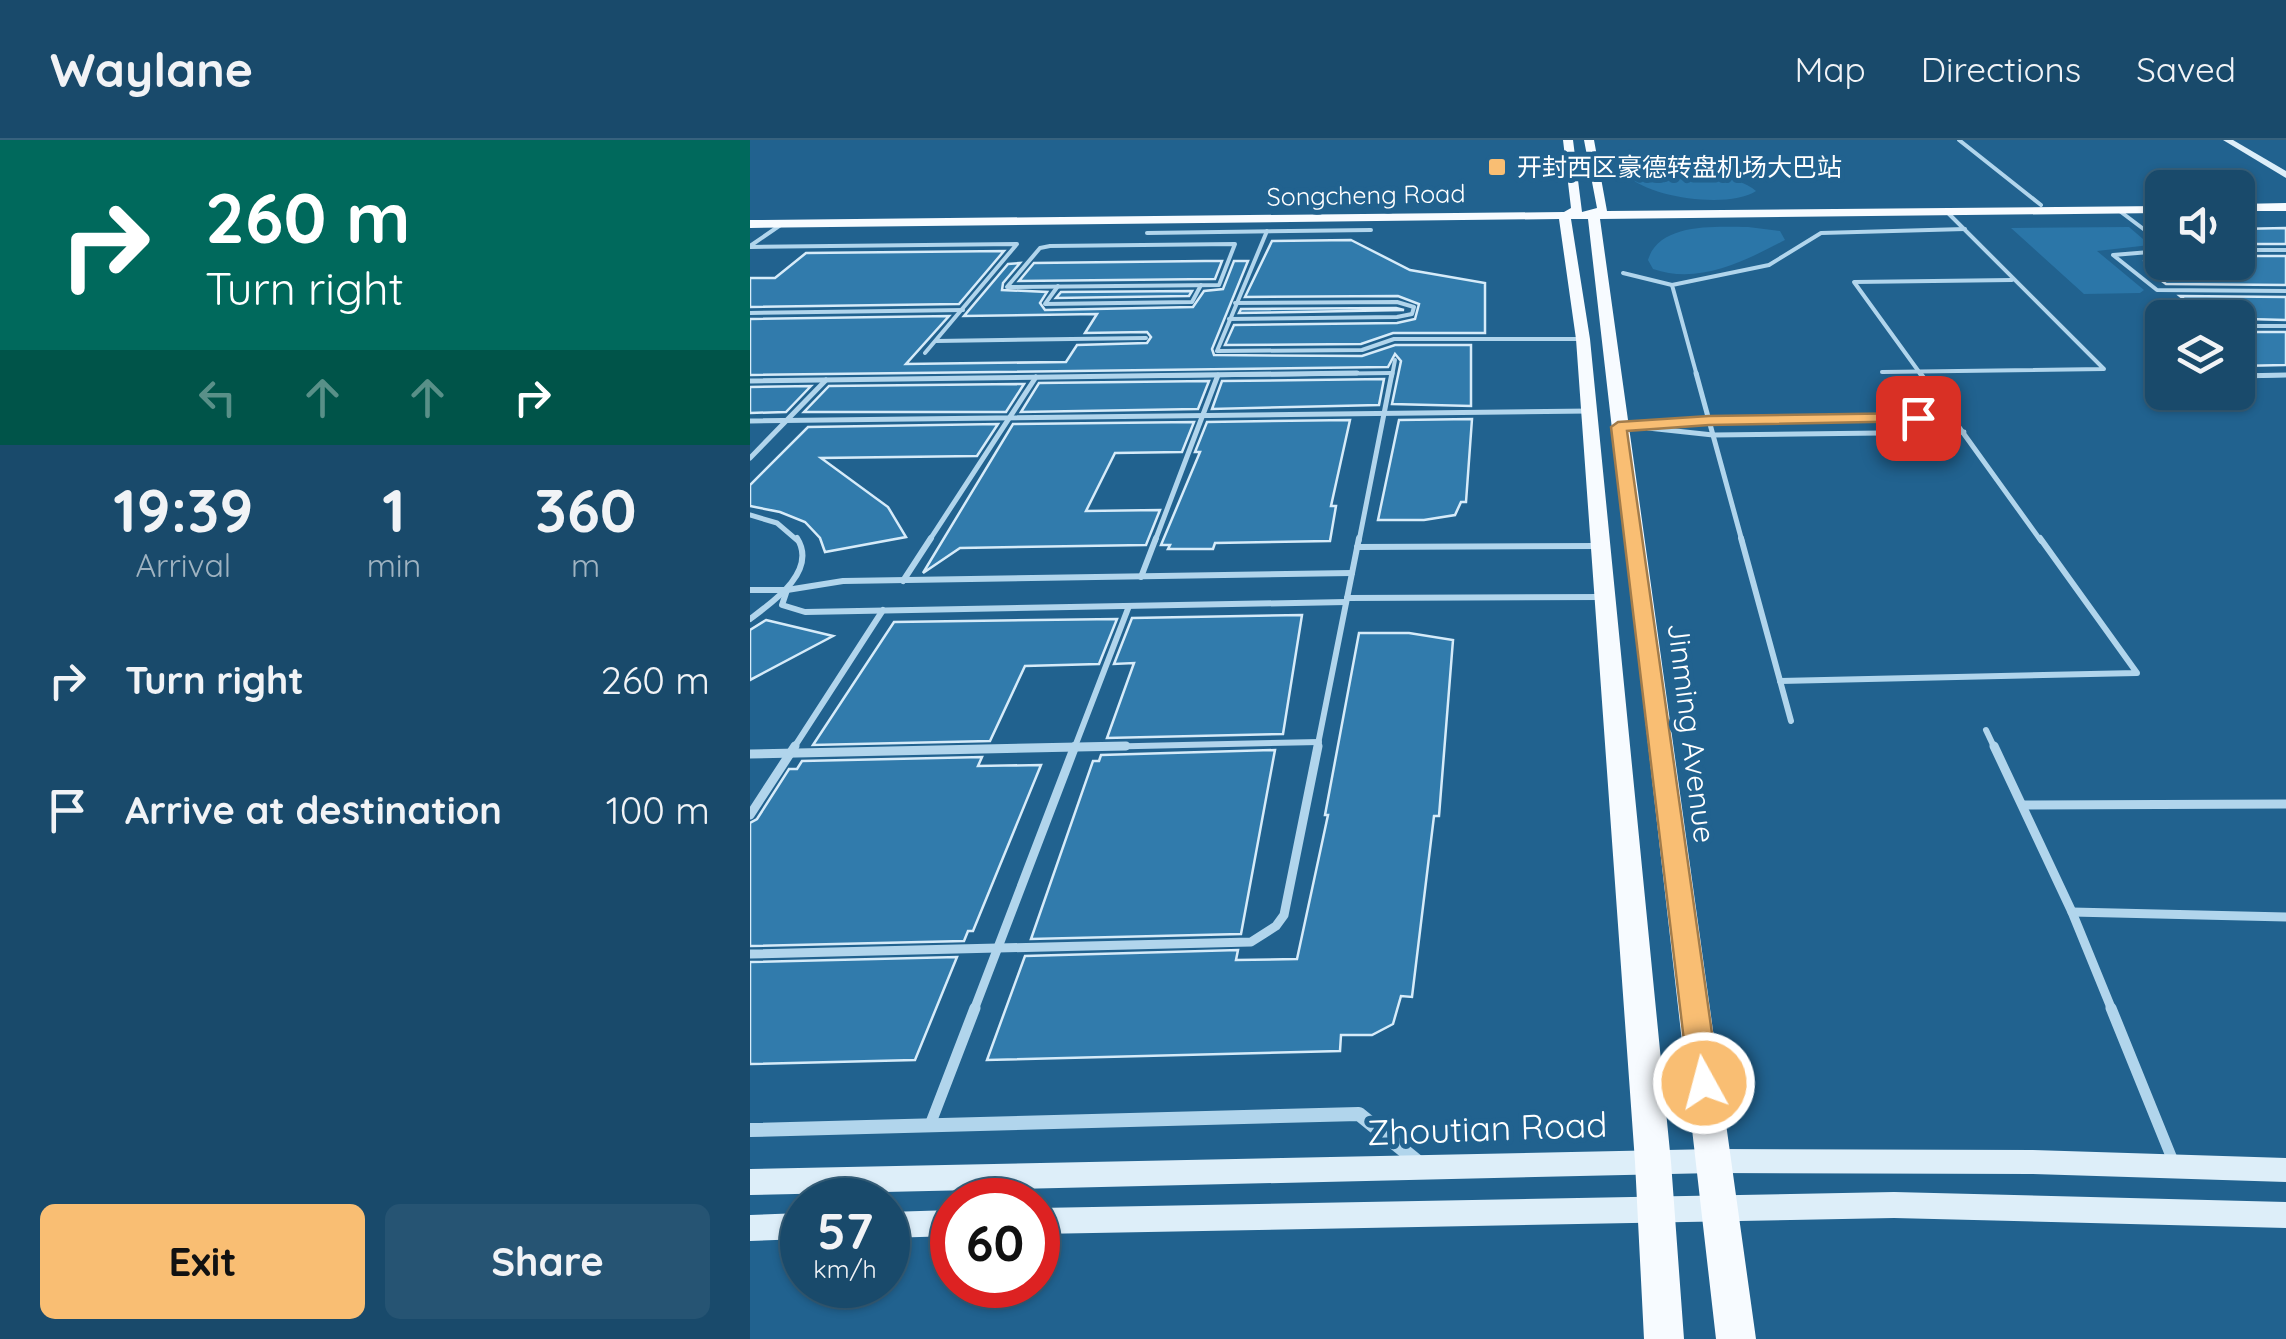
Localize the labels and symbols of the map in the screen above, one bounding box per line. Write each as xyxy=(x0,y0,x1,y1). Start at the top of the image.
place label: 开封西区豪德转盘机场大巴站 xyxy=(1517,151,1842,182)
marker: 开封西区豪德转盘机场大巴站 xyxy=(1486,156,1508,178)
street label: Songcheng Road xyxy=(1266,177,1466,212)
pin xyxy=(1876,376,1961,461)
street label: Jinming Avenue xyxy=(1660,621,1724,845)
position arrow xyxy=(1652,1031,1756,1135)
street label: Zhoutian Road xyxy=(1366,1102,1608,1154)
speed limit sign: 60 xyxy=(930,1178,1060,1308)

